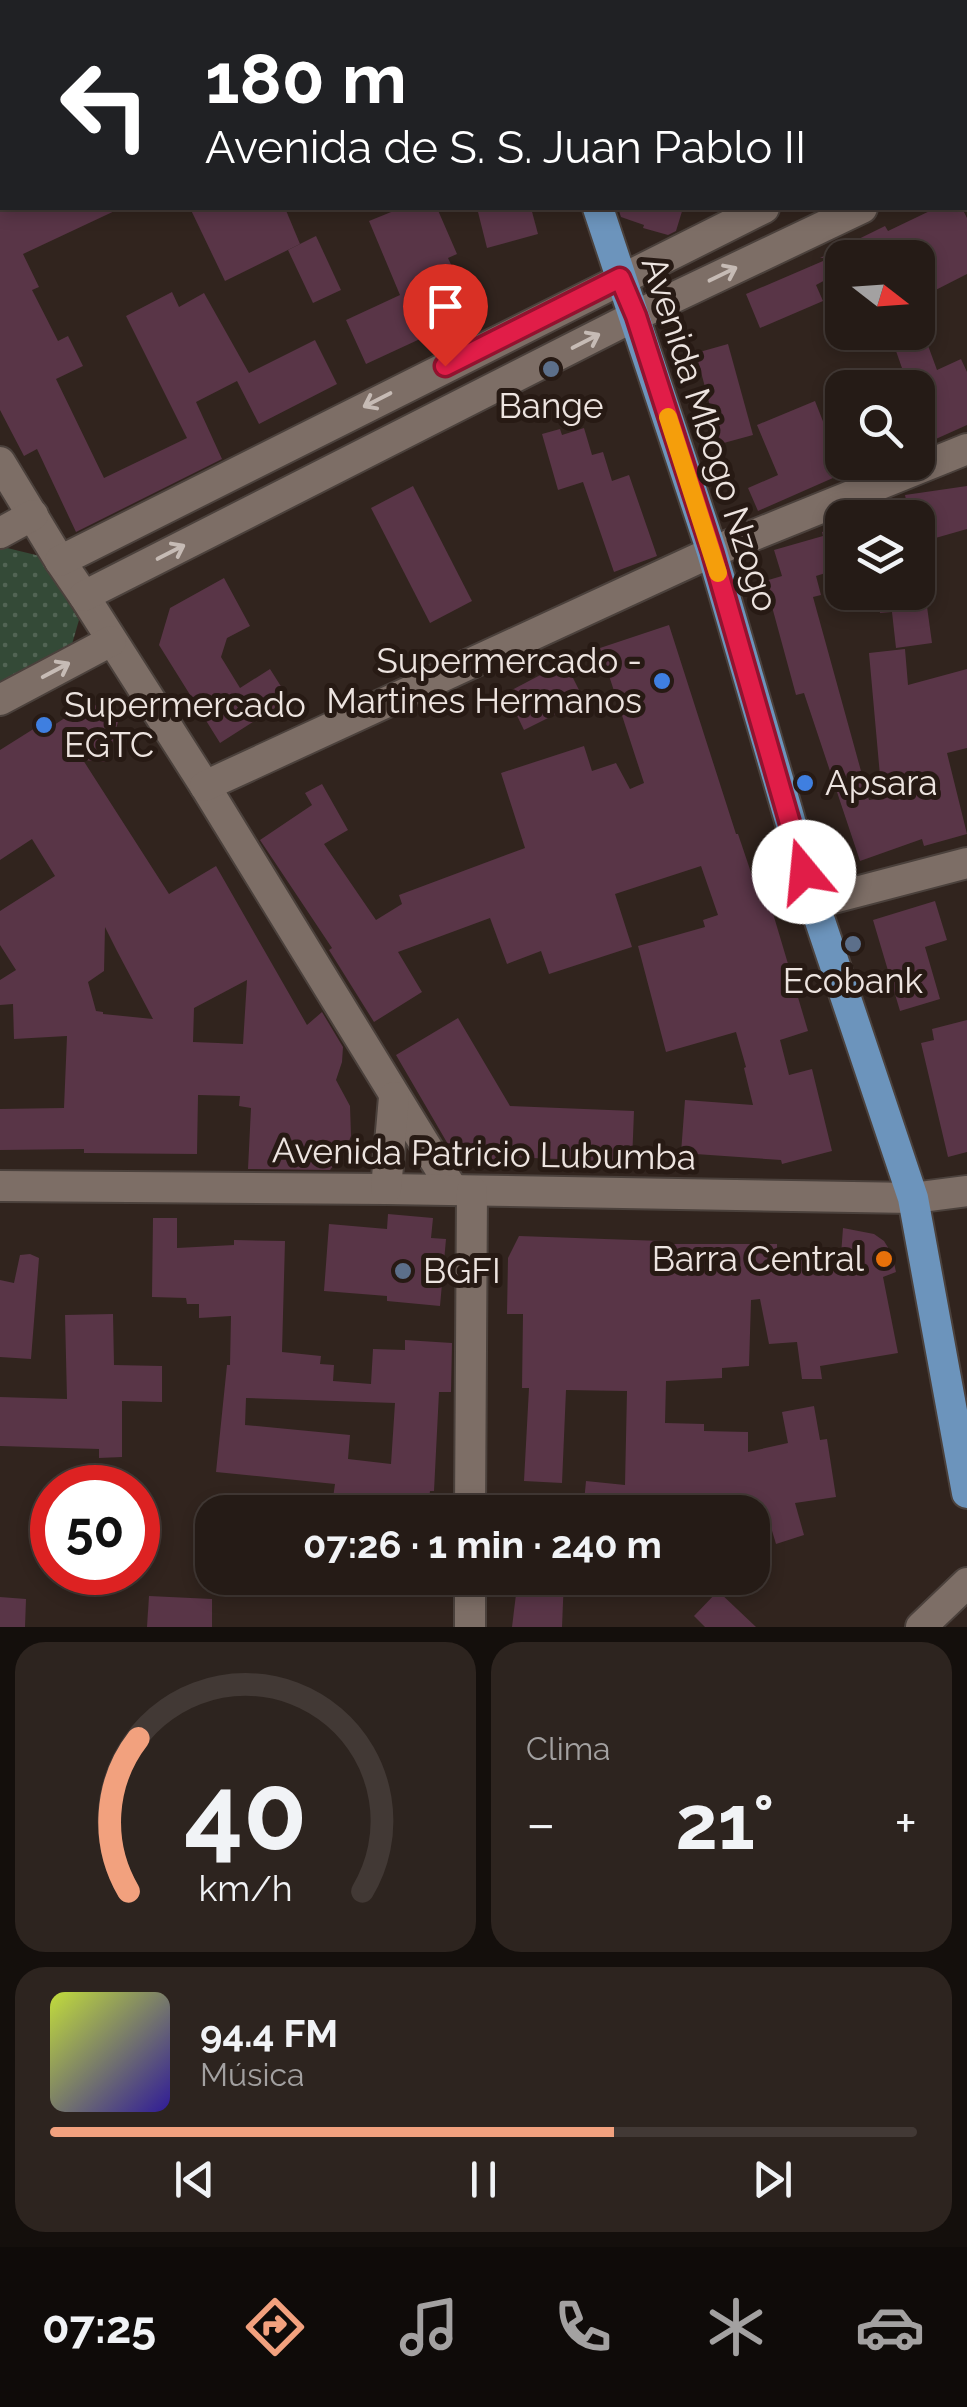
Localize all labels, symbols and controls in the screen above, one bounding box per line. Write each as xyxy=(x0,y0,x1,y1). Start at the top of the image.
text: 180 m xyxy=(205,37,407,119)
icon: left xyxy=(40,40,170,170)
text: Avenida de S. S. Juan Pablo II xyxy=(205,121,806,174)
north arrow xyxy=(825,240,935,350)
map controls xyxy=(825,240,935,610)
street label: Avenida Mbogo Nzogo xyxy=(634,251,787,616)
one-way arrow xyxy=(708,263,738,282)
pin xyxy=(403,264,488,367)
icon: arrive xyxy=(418,279,473,334)
one-way arrow xyxy=(570,331,600,350)
marker: Bange xyxy=(540,358,562,380)
button: search xyxy=(825,370,935,480)
place label: Bange xyxy=(499,385,603,426)
one-way arrow xyxy=(363,392,393,411)
button: layers xyxy=(825,500,935,610)
one-way arrow xyxy=(156,541,186,560)
place label: Supermercado - Martines Hermanos xyxy=(326,640,642,721)
one-way arrow xyxy=(40,660,70,679)
marker: Supermercado - Martines Hermanos xyxy=(651,670,673,692)
place label: Supermercado EGTC xyxy=(64,684,306,765)
marker: Supermercado EGTC xyxy=(33,714,55,736)
place label: Apsara xyxy=(825,762,938,803)
marker: Apsara xyxy=(794,772,816,794)
position arrow xyxy=(752,820,856,924)
marker: Ecobank xyxy=(842,933,864,955)
place label: Ecobank xyxy=(783,960,924,1001)
street label: Avenida Patricio Lubumba xyxy=(272,1129,696,1178)
place label: Barra Central xyxy=(652,1238,864,1279)
marker: Barra Central xyxy=(873,1248,895,1270)
place label: BGFI xyxy=(423,1250,501,1291)
marker: BGFI xyxy=(392,1260,414,1282)
speed limit sign: 50 xyxy=(30,1465,160,1595)
text: 07:26 · 1 min · 240 m xyxy=(303,1522,662,1567)
text: Clima xyxy=(526,1730,610,1767)
text: 40 xyxy=(184,1751,307,1873)
text: 21° xyxy=(675,1778,774,1867)
text: − xyxy=(526,1791,556,1856)
text: + xyxy=(894,1791,917,1856)
text: km/h xyxy=(198,1867,293,1909)
text: 94.4 FM xyxy=(200,2011,338,2056)
text: Música xyxy=(200,2056,305,2093)
icon: previous xyxy=(167,2152,222,2207)
icon: pause xyxy=(456,2152,511,2207)
icon: next xyxy=(745,2152,800,2207)
icon: directions xyxy=(240,2292,310,2362)
icon: music xyxy=(394,2292,464,2362)
icon: phone xyxy=(548,2292,618,2362)
icon: climate xyxy=(701,2292,771,2362)
icon: car xyxy=(855,2292,925,2362)
text: 07:25 xyxy=(42,2301,156,2354)

